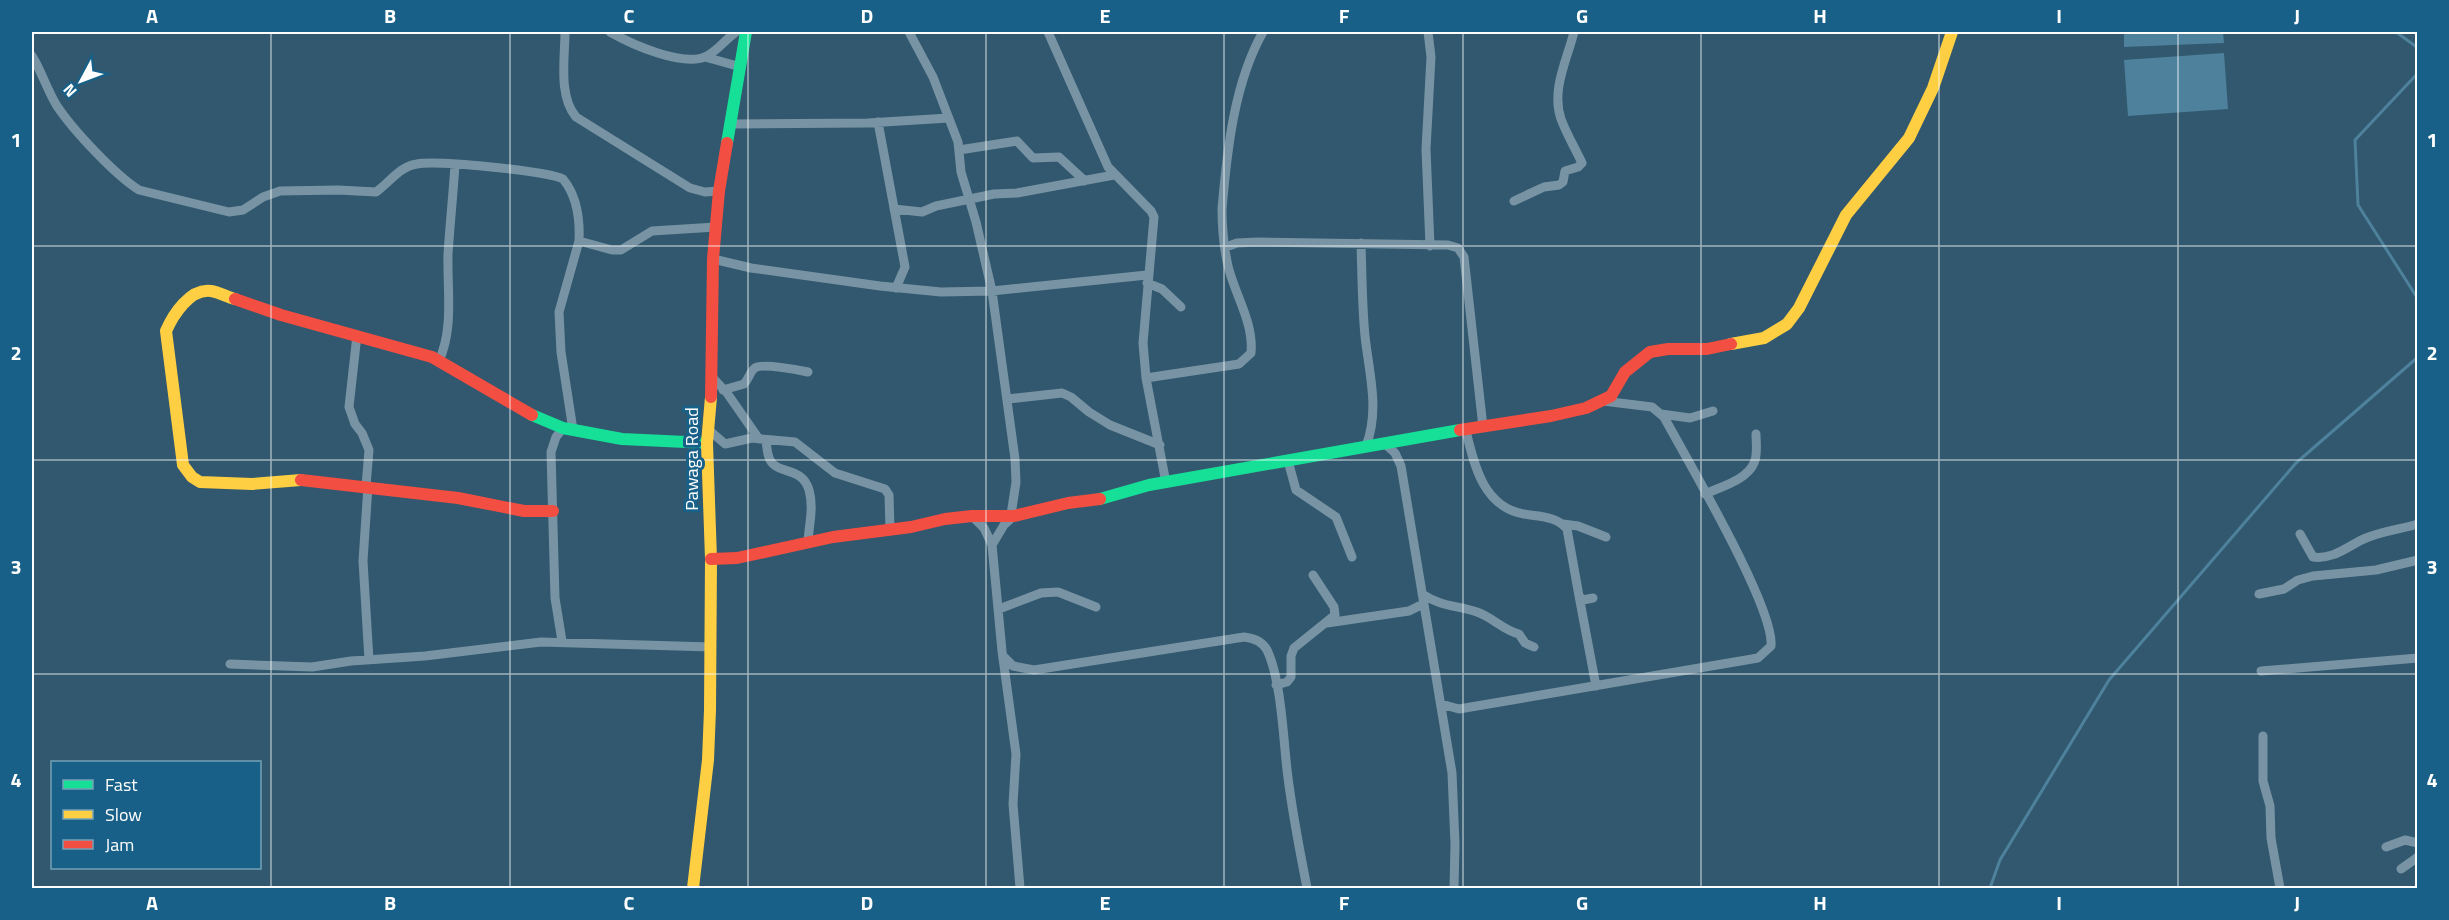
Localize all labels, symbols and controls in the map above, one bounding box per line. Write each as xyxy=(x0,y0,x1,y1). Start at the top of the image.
text: A xyxy=(146,0,158,31)
text: B xyxy=(384,0,396,31)
text: C xyxy=(624,0,635,31)
text: D xyxy=(861,0,873,31)
text: E xyxy=(1099,0,1111,31)
text: F xyxy=(1339,0,1350,31)
text: G xyxy=(1576,0,1588,31)
text: H xyxy=(1813,0,1827,31)
text: I xyxy=(2056,0,2062,31)
text: J xyxy=(2294,0,2300,31)
north arrow xyxy=(51,51,111,111)
text: N xyxy=(57,79,82,103)
text: 1 xyxy=(10,124,22,155)
text: 1 xyxy=(2426,124,2438,155)
text: 2 xyxy=(10,337,22,368)
text: 2 xyxy=(2426,337,2438,368)
street label: Pawaga Road xyxy=(678,407,705,511)
text: 3 xyxy=(10,551,22,582)
text: 3 xyxy=(2426,551,2438,582)
legend xyxy=(51,761,261,869)
text: 4 xyxy=(10,764,22,795)
text: 4 xyxy=(2426,764,2438,795)
text: Fast xyxy=(105,771,138,798)
text: Slow xyxy=(105,801,142,828)
text: Jam xyxy=(105,831,134,858)
text: A xyxy=(146,887,158,918)
text: B xyxy=(384,887,396,918)
text: C xyxy=(624,887,635,918)
text: D xyxy=(861,887,873,918)
text: E xyxy=(1099,887,1111,918)
text: F xyxy=(1339,887,1350,918)
text: G xyxy=(1576,887,1588,918)
text: H xyxy=(1813,887,1827,918)
text: I xyxy=(2056,887,2062,918)
text: J xyxy=(2294,887,2300,918)

